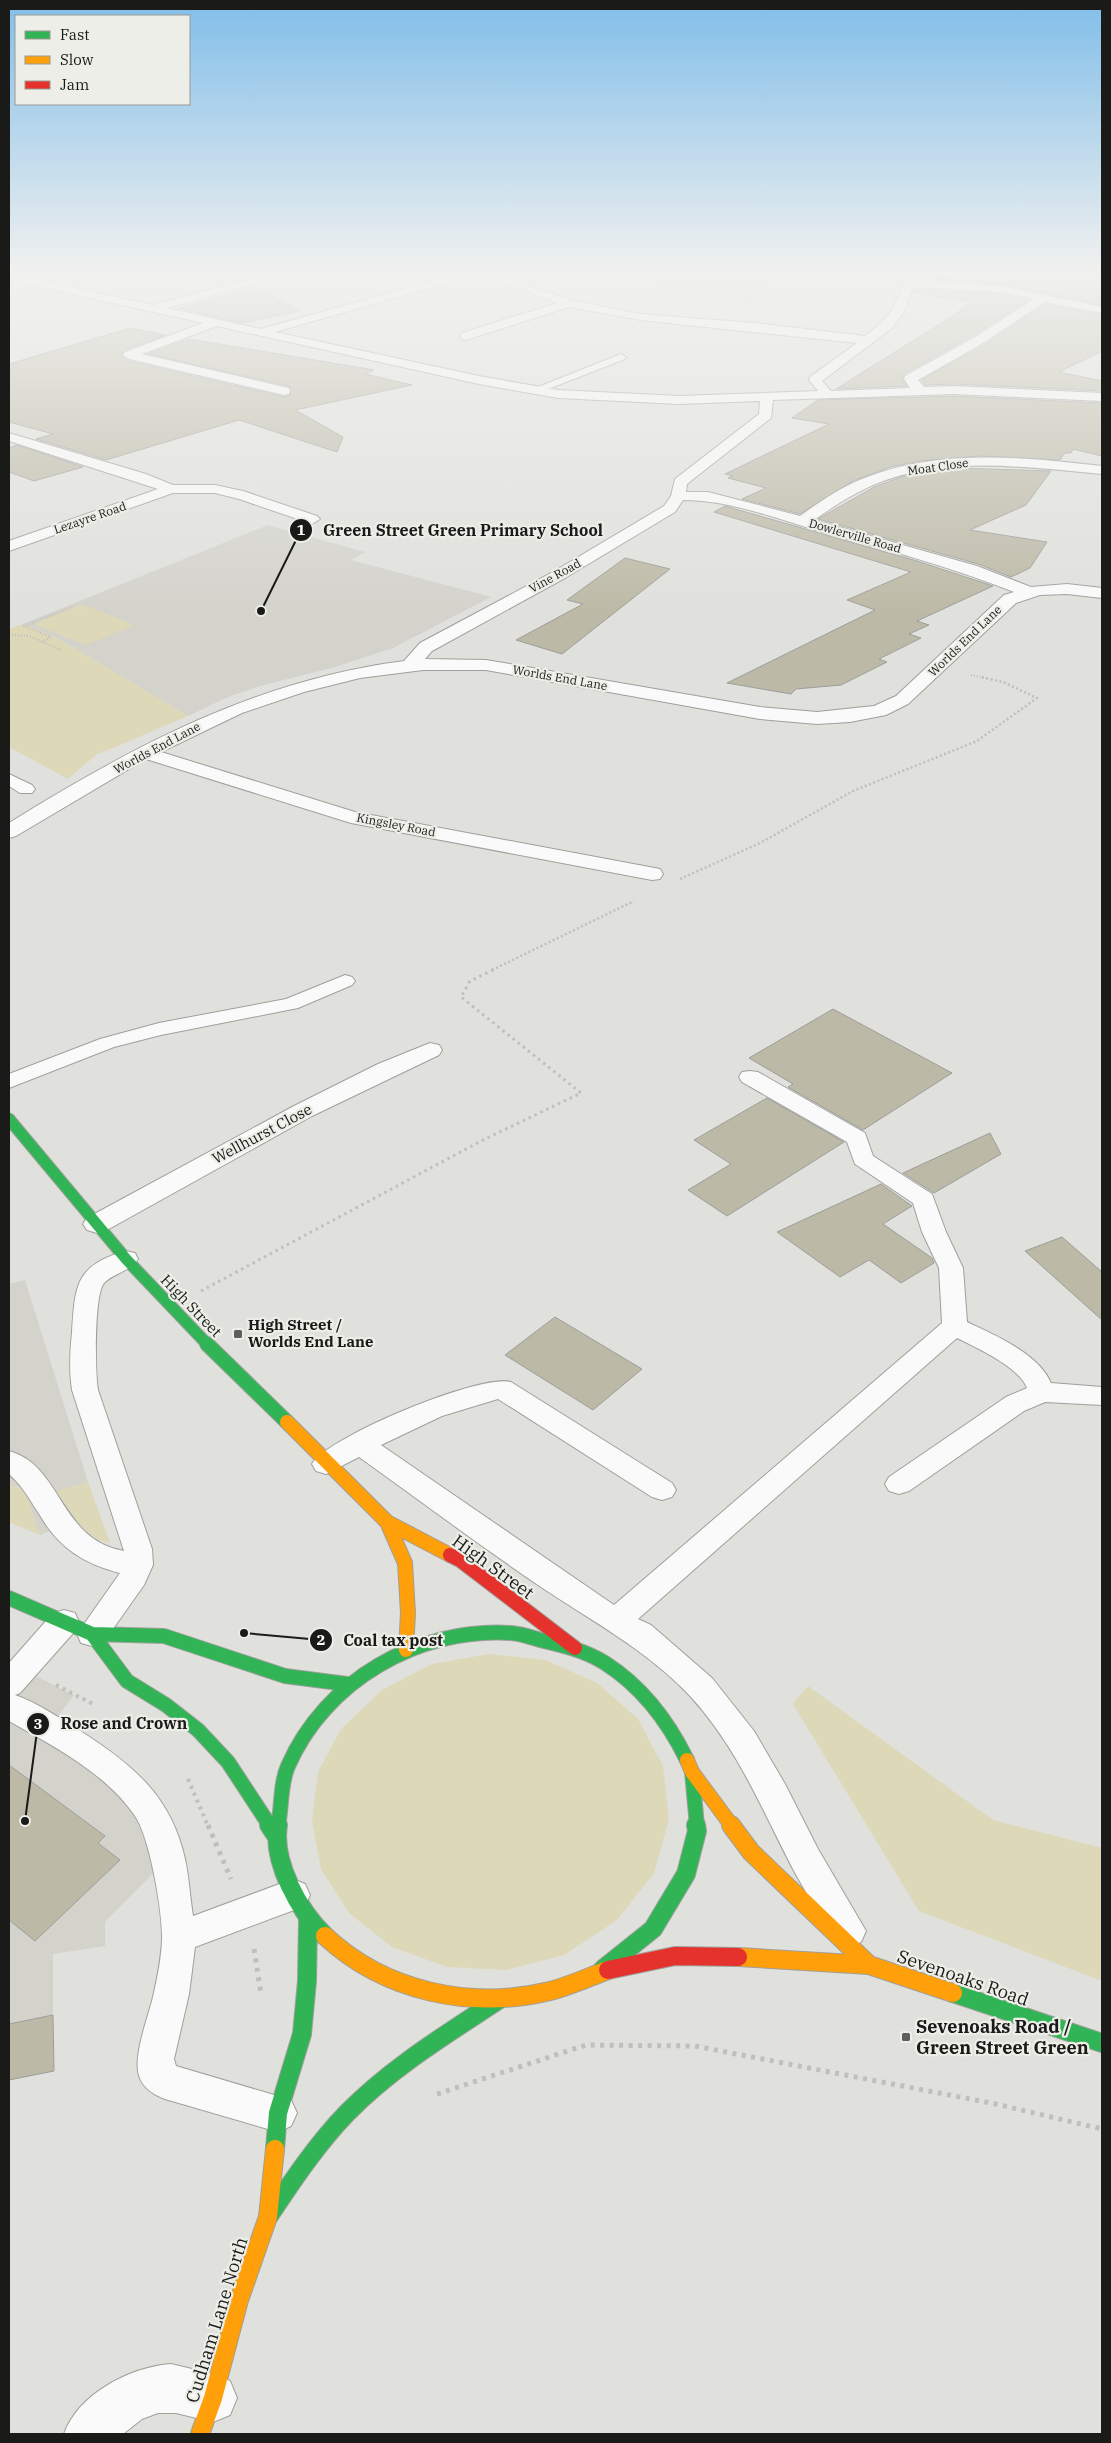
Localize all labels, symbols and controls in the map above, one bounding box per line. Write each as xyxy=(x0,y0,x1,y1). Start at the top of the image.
legend xyxy=(15,15,190,105)
text: Fast xyxy=(60,25,90,44)
text: Slow xyxy=(60,50,94,69)
text: Jam xyxy=(60,75,89,94)
street label: Moat Close xyxy=(907,455,969,478)
street label: Lezayre Road xyxy=(52,498,128,537)
callout: Green Street Green Primary School xyxy=(288,514,613,545)
street label: Dowlerville Road xyxy=(807,515,903,556)
text: 1 xyxy=(296,520,306,539)
text: Green Street Green Primary School xyxy=(323,520,603,540)
street label: Vine Road xyxy=(526,555,583,596)
street label: Worlds End Lane xyxy=(925,602,1004,679)
street label: Worlds End Lane xyxy=(512,662,609,693)
street label: Worlds End Lane xyxy=(111,718,203,777)
street label: Kingsley Road xyxy=(355,810,437,840)
street label: Wellhurst Close xyxy=(209,1099,315,1168)
street label: High Street xyxy=(157,1270,226,1341)
place label: High Street / Worlds End Lane xyxy=(248,1315,374,1351)
marker: High Street / Worlds End Lane xyxy=(232,1328,244,1340)
street label: High Street xyxy=(448,1529,539,1604)
callout: Coal tax post xyxy=(308,1625,453,1656)
text: 2 xyxy=(316,1630,326,1649)
text: Coal tax post xyxy=(343,1630,443,1650)
callout: Rose and Crown xyxy=(26,1708,198,1739)
text: Rose and Crown xyxy=(61,1713,188,1733)
text: 3 xyxy=(33,1714,43,1733)
street label: Sevenoaks Road xyxy=(894,1944,1032,2011)
place label: Sevenoaks Road / Green Street Green xyxy=(916,2015,1089,2059)
marker: Sevenoaks Road / Green Street Green xyxy=(900,2031,912,2043)
street label: Cudham Lane North xyxy=(180,2234,253,2405)

